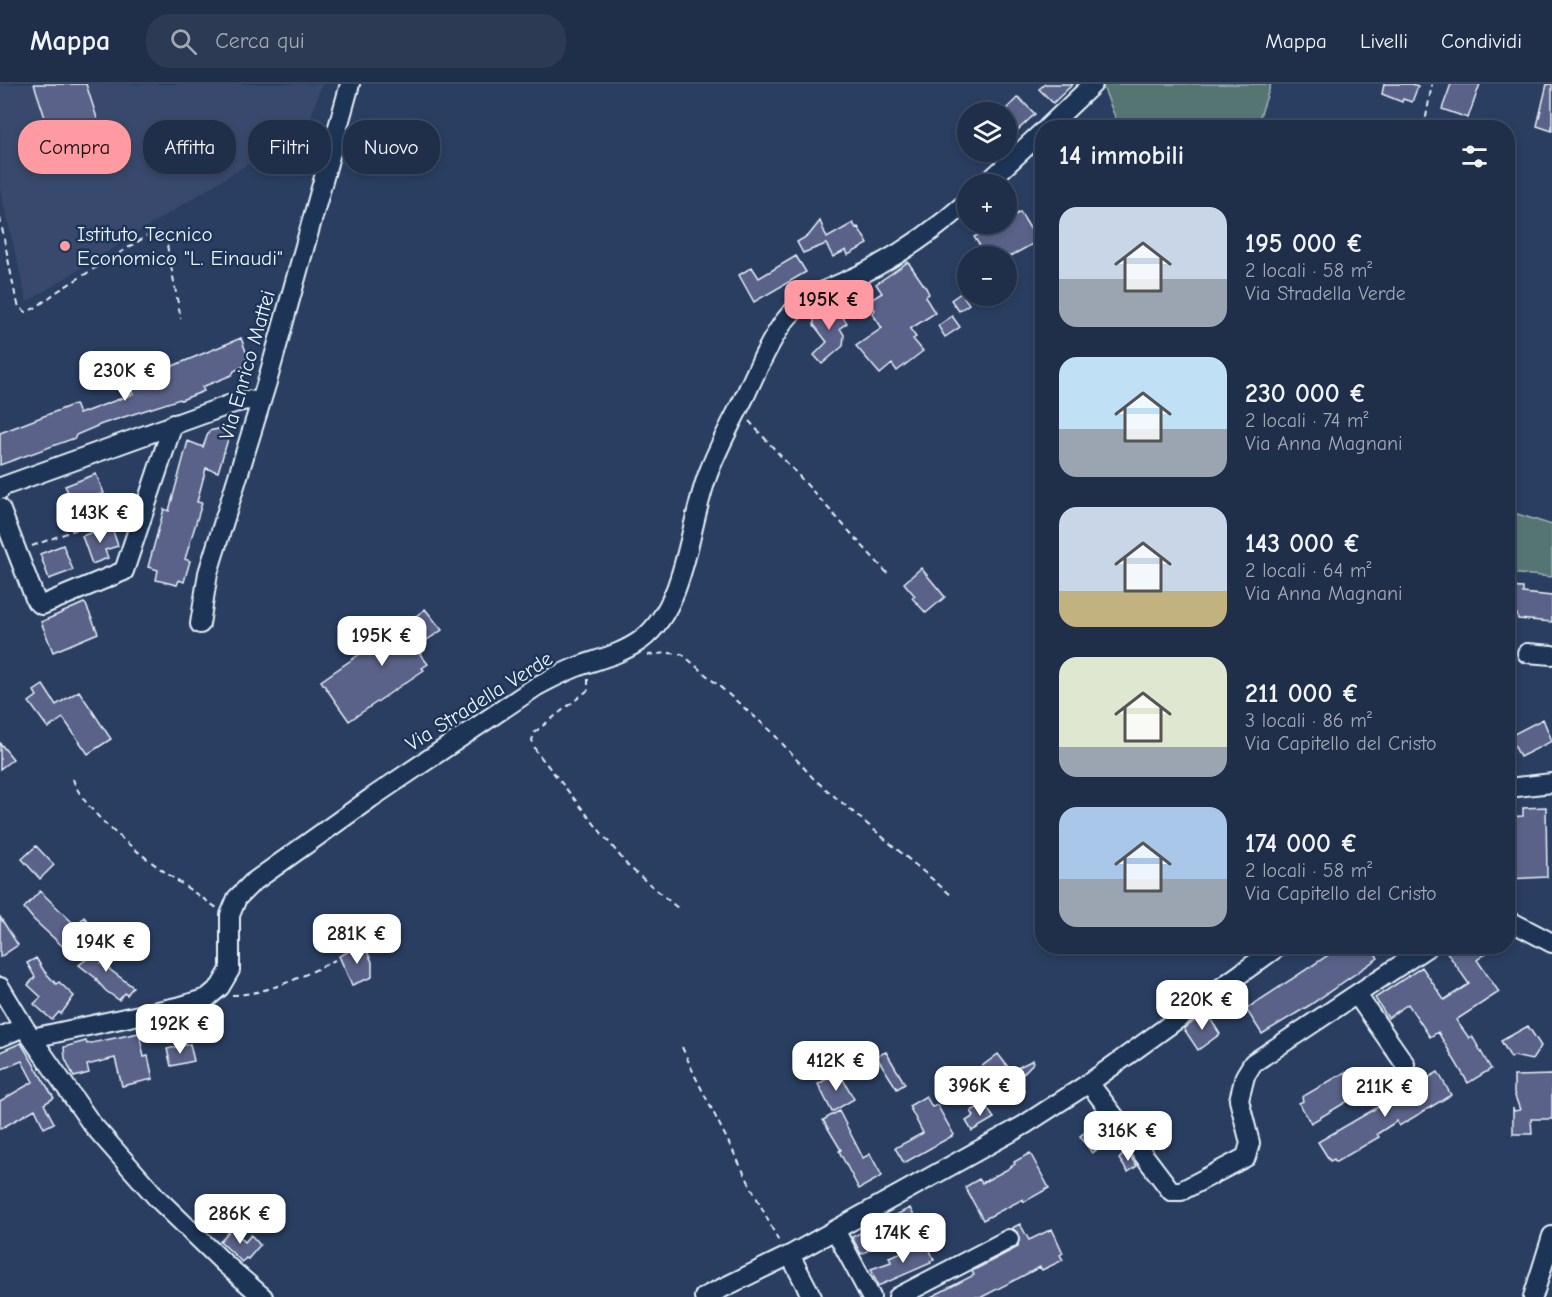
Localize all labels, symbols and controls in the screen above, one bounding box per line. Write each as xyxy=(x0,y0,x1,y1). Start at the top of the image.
search box xyxy=(146,14,566,68)
text: Mappa xyxy=(30,25,110,57)
icon: search xyxy=(167,25,200,58)
text: Cerca qui xyxy=(215,28,305,54)
text: Mappa xyxy=(1265,29,1327,53)
text: Livelli xyxy=(1360,29,1408,53)
text: Condividi xyxy=(1441,29,1522,53)
map controls xyxy=(957,102,1017,306)
button: layers xyxy=(957,102,1017,162)
chip: Compra xyxy=(18,120,131,174)
chip: Affitta xyxy=(143,120,236,174)
chip: Filtri xyxy=(248,120,331,174)
chip: Nuovo xyxy=(343,120,440,174)
icon: filters xyxy=(1458,140,1491,173)
text: 14 immobili xyxy=(1059,141,1184,171)
button: + xyxy=(957,174,1017,234)
place label: Istituto Tecnico Economico "L. Einaudi" xyxy=(77,222,283,270)
text: 195 000 € xyxy=(1245,229,1364,259)
icon: home xyxy=(1107,231,1179,303)
marker: Istituto Tecnico Economico "L. Einaudi" xyxy=(58,239,72,253)
button: − xyxy=(957,246,1017,306)
text: 2 locali · 58 m² xyxy=(1245,259,1372,282)
pin: 195K € xyxy=(780,280,878,331)
text: Via Stradella Verde xyxy=(1245,282,1406,305)
street label: Via Enrico Mattei xyxy=(214,287,280,443)
text: 195K € xyxy=(798,288,860,311)
pin: 230K € xyxy=(76,351,174,402)
text: 230K € xyxy=(93,359,157,382)
text: 230 000 € xyxy=(1245,379,1367,409)
icon: home xyxy=(1107,381,1179,453)
text: 2 locali · 74 m² xyxy=(1245,409,1369,432)
text: Via Anna Magnani xyxy=(1245,432,1403,455)
pin: 143K € xyxy=(51,493,149,544)
text: 143K € xyxy=(70,501,130,524)
text: 143 000 € xyxy=(1245,529,1361,559)
icon: home xyxy=(1107,531,1179,603)
text: 2 locali · 64 m² xyxy=(1245,559,1372,582)
text: Via Anna Magnani xyxy=(1245,582,1403,605)
pin: 195K € xyxy=(333,616,431,667)
text: 195K € xyxy=(351,624,413,647)
street label: Via Stradella Verde xyxy=(401,646,557,756)
text: 211 000 € xyxy=(1245,679,1359,709)
icon: home xyxy=(1107,681,1179,753)
text: 3 locali · 86 m² xyxy=(1245,709,1372,732)
text: Via Capitello del Cristo xyxy=(1245,732,1437,755)
text: 174 000 € xyxy=(1245,829,1358,859)
icon: home xyxy=(1107,831,1179,903)
text: 2 locali · 58 m² xyxy=(1245,859,1372,882)
text: Via Capitello del Cristo xyxy=(1245,882,1437,905)
pin: 281K € xyxy=(308,914,406,965)
pin: 194K € xyxy=(57,922,155,973)
text: 281K € xyxy=(327,922,387,945)
text: 194K € xyxy=(76,930,136,953)
pin: 220K € xyxy=(1153,980,1251,1031)
text: 220K € xyxy=(1170,988,1234,1011)
pin: 192K € xyxy=(131,1004,229,1055)
text: 192K € xyxy=(150,1012,210,1035)
pin: 412K € xyxy=(787,1041,885,1092)
text: 412K € xyxy=(806,1049,866,1072)
pin: 396K € xyxy=(931,1066,1029,1117)
pin: 211K € xyxy=(1336,1067,1434,1118)
text: 396K € xyxy=(949,1074,1011,1097)
text: 211K € xyxy=(1356,1075,1414,1098)
pin: 316K € xyxy=(1079,1111,1177,1162)
text: 316K € xyxy=(1098,1119,1158,1142)
pin: 286K € xyxy=(191,1194,289,1245)
text: 286K € xyxy=(209,1202,271,1225)
pin: 174K € xyxy=(854,1213,952,1264)
text: 174K € xyxy=(875,1221,931,1244)

